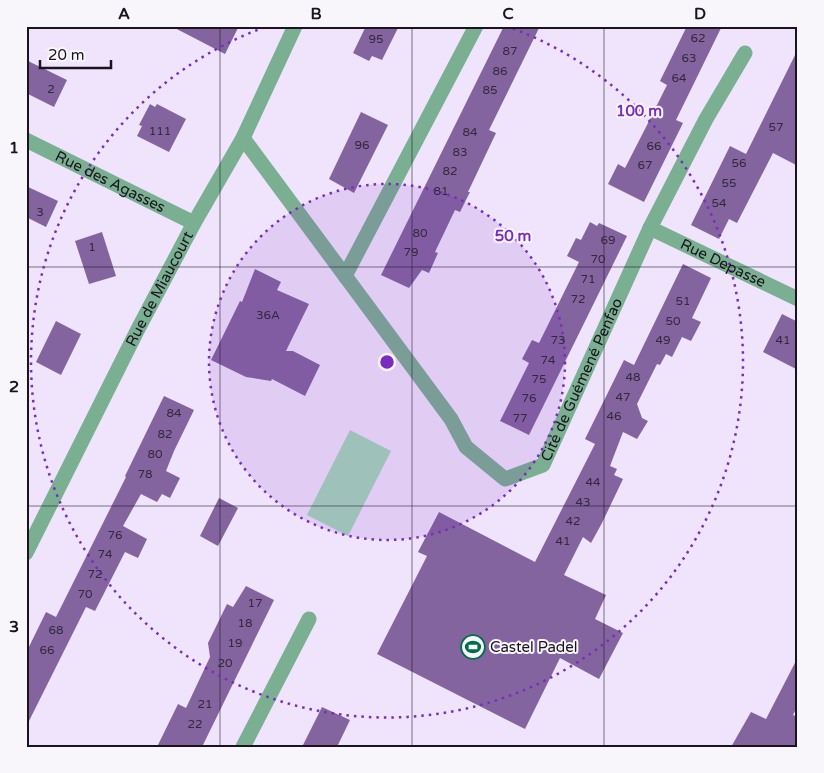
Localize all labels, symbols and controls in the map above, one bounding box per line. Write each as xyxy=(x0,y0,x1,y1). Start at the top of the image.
text: A xyxy=(118,4,130,24)
text: B xyxy=(310,4,322,24)
text: C xyxy=(502,4,514,24)
text: D xyxy=(694,4,706,24)
house number: 62 xyxy=(690,31,706,45)
house number: 95 xyxy=(368,32,384,46)
scale bar xyxy=(40,38,111,70)
house number: 87 xyxy=(502,44,518,58)
text: 20 m xyxy=(48,46,85,64)
house number: 63 xyxy=(681,51,697,65)
house number: 86 xyxy=(492,64,508,78)
house number: 64 xyxy=(671,71,687,85)
house number: 2 xyxy=(47,82,55,96)
house number: 85 xyxy=(482,83,498,97)
text: 100 m xyxy=(616,102,662,120)
house number: 57 xyxy=(768,120,784,134)
house number: 111 xyxy=(149,124,171,138)
house number: 84 xyxy=(462,125,478,139)
text: 1 xyxy=(9,138,19,158)
house number: 96 xyxy=(354,138,370,152)
house number: 66 xyxy=(646,139,662,153)
house number: 83 xyxy=(452,145,468,159)
street label: Rue des Agasses xyxy=(52,147,168,216)
house number: 56 xyxy=(731,156,747,170)
house number: 67 xyxy=(637,158,653,172)
house number: 82 xyxy=(442,164,458,178)
house number: 55 xyxy=(721,176,737,190)
house number: 81 xyxy=(433,184,449,198)
house number: 54 xyxy=(711,196,727,210)
house number: 3 xyxy=(36,205,44,219)
house number: 80 xyxy=(412,226,428,240)
text: 50 m xyxy=(495,227,531,245)
street label: Rue de Miaucourt xyxy=(122,228,197,349)
house number: 69 xyxy=(600,233,616,247)
street label: Rue Depasse xyxy=(677,235,769,291)
house number: 1 xyxy=(88,240,96,254)
house number: 79 xyxy=(403,245,419,259)
house number: 70 xyxy=(590,252,606,266)
house number: 71 xyxy=(580,272,596,286)
house number: 72 xyxy=(570,292,586,306)
house number: 51 xyxy=(675,294,691,308)
street label: Cité de Guémené Penfao xyxy=(537,295,626,464)
house number: 36A xyxy=(256,308,280,322)
house number: 50 xyxy=(665,314,681,328)
house number: 73 xyxy=(550,333,566,347)
house number: 49 xyxy=(655,333,671,347)
house number: 41 xyxy=(775,333,791,347)
centre of rings xyxy=(378,353,396,371)
house number: 74 xyxy=(540,353,556,367)
house number: 48 xyxy=(625,370,641,384)
house number: 75 xyxy=(531,372,547,386)
text: 2 xyxy=(9,377,19,397)
house number: 47 xyxy=(615,390,631,404)
house number: 76 xyxy=(521,391,537,405)
house number: 84 xyxy=(166,406,182,420)
house number: 46 xyxy=(606,409,622,423)
house number: 77 xyxy=(512,411,528,425)
house number: 82 xyxy=(157,427,173,441)
house number: 80 xyxy=(147,447,163,461)
house number: 78 xyxy=(137,467,153,481)
house number: 44 xyxy=(585,475,601,489)
house number: 43 xyxy=(575,495,591,509)
house number: 42 xyxy=(565,514,581,528)
house number: 76 xyxy=(107,528,123,542)
house number: 41 xyxy=(555,534,571,548)
house number: 74 xyxy=(97,547,113,561)
house number: 72 xyxy=(87,567,103,581)
house number: 70 xyxy=(77,587,93,601)
house number: 17 xyxy=(247,596,263,610)
house number: 18 xyxy=(237,616,253,630)
text: 3 xyxy=(9,617,19,637)
house number: 68 xyxy=(48,623,64,637)
sports icon: Castel Padel xyxy=(460,634,486,660)
house number: 19 xyxy=(227,636,243,650)
place label: Castel Padel xyxy=(490,638,578,656)
house number: 66 xyxy=(39,643,55,657)
house number: 20 xyxy=(217,656,233,670)
house number: 21 xyxy=(197,697,213,711)
house number: 22 xyxy=(187,717,203,731)

